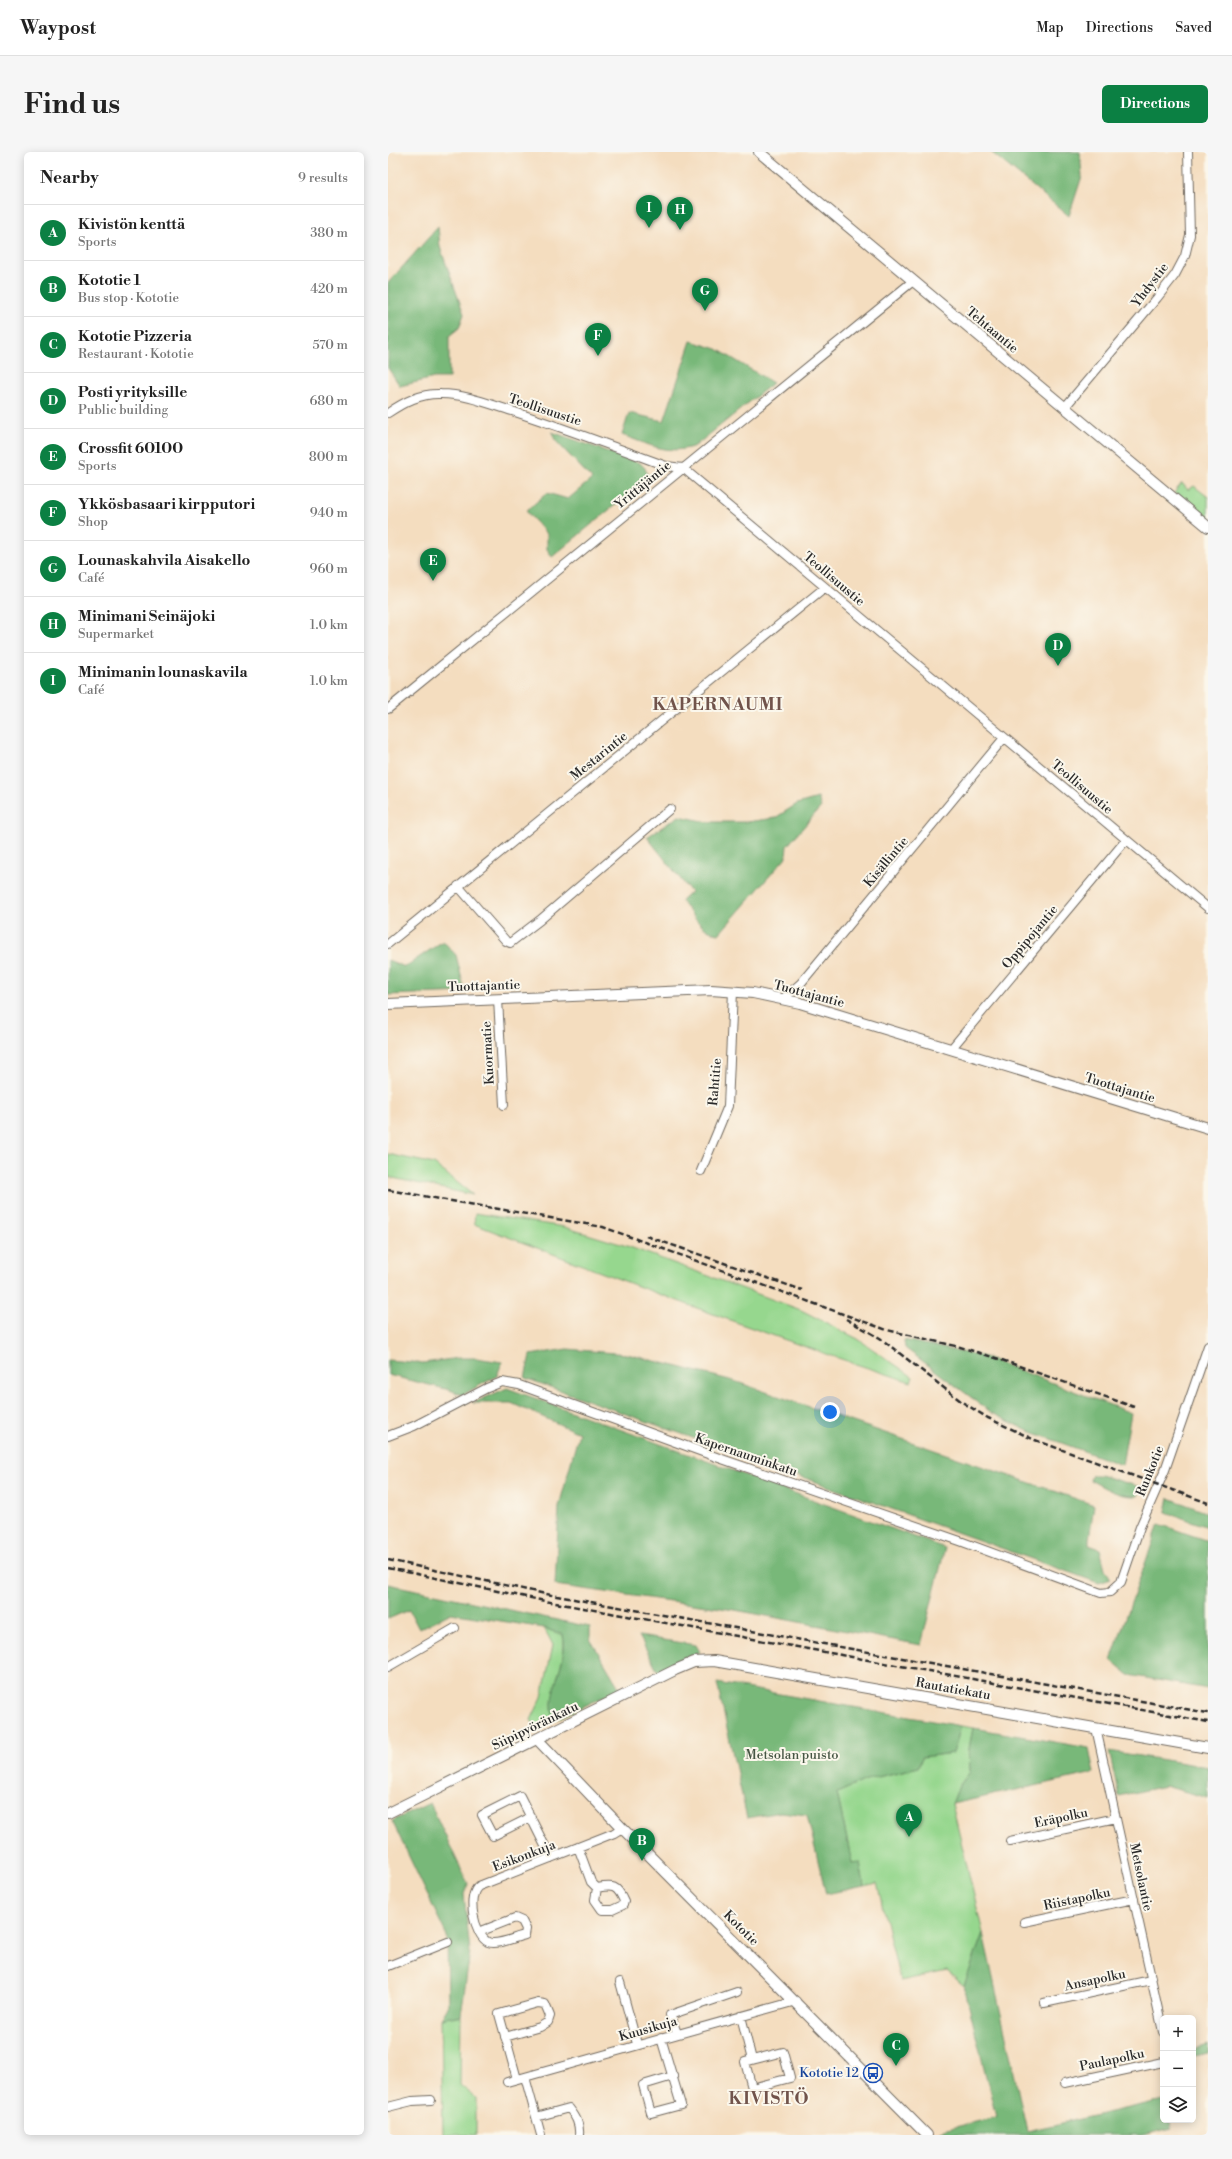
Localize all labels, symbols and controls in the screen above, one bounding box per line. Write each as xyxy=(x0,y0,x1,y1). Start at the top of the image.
text: Waypost xyxy=(20,16,96,40)
text: Map xyxy=(1036,19,1064,37)
text: Directions xyxy=(1086,19,1153,37)
text: Saved xyxy=(1175,19,1212,37)
button: Directions xyxy=(1102,85,1208,123)
text: Find us xyxy=(24,87,120,122)
text: Nearby xyxy=(40,167,99,189)
text: 9 results xyxy=(298,170,348,186)
pin: I xyxy=(636,195,662,228)
pin: H xyxy=(667,197,693,230)
text: Kivistön kenttä xyxy=(78,215,185,234)
text: A xyxy=(48,225,58,241)
text: 380 m xyxy=(310,225,348,241)
text: Sports xyxy=(78,234,117,250)
street label: Yhdystie xyxy=(1128,259,1172,311)
text: Kototie 1 xyxy=(78,271,141,290)
pin: G xyxy=(692,278,718,311)
text: B xyxy=(48,281,58,297)
text: 420 m xyxy=(310,281,348,297)
text: Bus stop · Kototie xyxy=(78,290,179,306)
street label: Tehtaantie xyxy=(963,303,1022,357)
pin: F xyxy=(585,323,611,356)
text: Kototie Pizzeria xyxy=(78,327,192,346)
text: C xyxy=(48,337,58,353)
text: 570 m xyxy=(312,337,348,353)
text: Restaurant · Kototie xyxy=(78,346,194,362)
text: Posti yrityksille xyxy=(78,383,187,402)
street label: Teollisuustie xyxy=(507,391,584,429)
text: D xyxy=(48,393,58,409)
text: 680 m xyxy=(309,393,348,409)
text: Public building xyxy=(78,402,168,418)
text: Crossfit 60100 xyxy=(78,439,183,458)
text: E xyxy=(48,449,58,465)
text: 800 m xyxy=(309,449,348,465)
street label: Yrittäjäntie xyxy=(611,457,675,513)
text: Sports xyxy=(78,458,117,474)
text: Ykkösbasaari kirpputori xyxy=(78,495,255,514)
text: F xyxy=(48,505,58,521)
text: 940 m xyxy=(310,505,348,521)
text: Shop xyxy=(78,514,108,530)
pin: E xyxy=(420,548,446,581)
street label: Teollisuustie xyxy=(800,549,868,610)
text: Lounaskahvila Aisakello xyxy=(78,551,250,570)
text: G xyxy=(48,561,58,577)
text: 960 m xyxy=(310,561,348,577)
text: Café xyxy=(78,570,105,586)
text: Minimani Seinäjoki xyxy=(78,607,215,626)
text: H xyxy=(48,617,58,633)
text: 1.0 km xyxy=(310,617,348,633)
text: Supermarket xyxy=(78,626,154,642)
pin: D xyxy=(1045,633,1071,666)
text: Minimanin lounaskavila xyxy=(78,663,248,682)
text: I xyxy=(50,673,56,689)
text: 1.0 km xyxy=(310,673,348,689)
text: Café xyxy=(78,682,105,698)
district label: KAPERNAUMI xyxy=(653,694,783,716)
street label: Mestarintie xyxy=(567,728,631,784)
street label: Teollisuustie xyxy=(1048,757,1116,818)
street label: Kisällintie xyxy=(860,833,912,891)
street label: Oppipojantie xyxy=(999,902,1062,972)
street label: Tuottajantie xyxy=(447,977,521,995)
street label: Tuottajantie xyxy=(772,977,847,1011)
street label: Kuormatie xyxy=(478,1020,498,1085)
street label: Rahtitie xyxy=(705,1057,725,1107)
street label: Tuottajantie xyxy=(1083,1070,1157,1106)
your location xyxy=(820,1402,840,1422)
street label: Kapernauminkatu xyxy=(693,1430,800,1480)
street label: Runkotie xyxy=(1133,1443,1168,1499)
street label: Rautatiekatu xyxy=(914,1675,992,1704)
street label: Siipipyöränkatu xyxy=(489,1698,581,1754)
park label: Metsolan puisto xyxy=(745,1747,839,1763)
pin: A xyxy=(896,1804,922,1837)
street label: Eräpolku xyxy=(1033,1804,1090,1831)
pin: B xyxy=(629,1828,655,1861)
street label: Esikonkuja xyxy=(490,1837,558,1875)
street label: Metsolantie xyxy=(1126,1841,1156,1913)
street label: Riistapolku xyxy=(1042,1884,1112,1914)
street label: Kototie xyxy=(720,1907,762,1949)
street label: Ansapolku xyxy=(1062,1966,1128,1994)
street label: Kuusikuja xyxy=(617,2013,679,2045)
map controls xyxy=(1160,2015,1196,2123)
button: + xyxy=(1160,2015,1196,2051)
pin: C xyxy=(883,2033,909,2066)
street label: Paulapolku xyxy=(1078,2045,1146,2075)
button: − xyxy=(1160,2051,1196,2087)
bus stop icon: Kototie 12 xyxy=(862,2062,884,2084)
place label: Kototie 12 xyxy=(799,2065,859,2081)
district label: KIVISTÖ xyxy=(728,2087,810,2110)
button: layers xyxy=(1160,2087,1196,2123)

